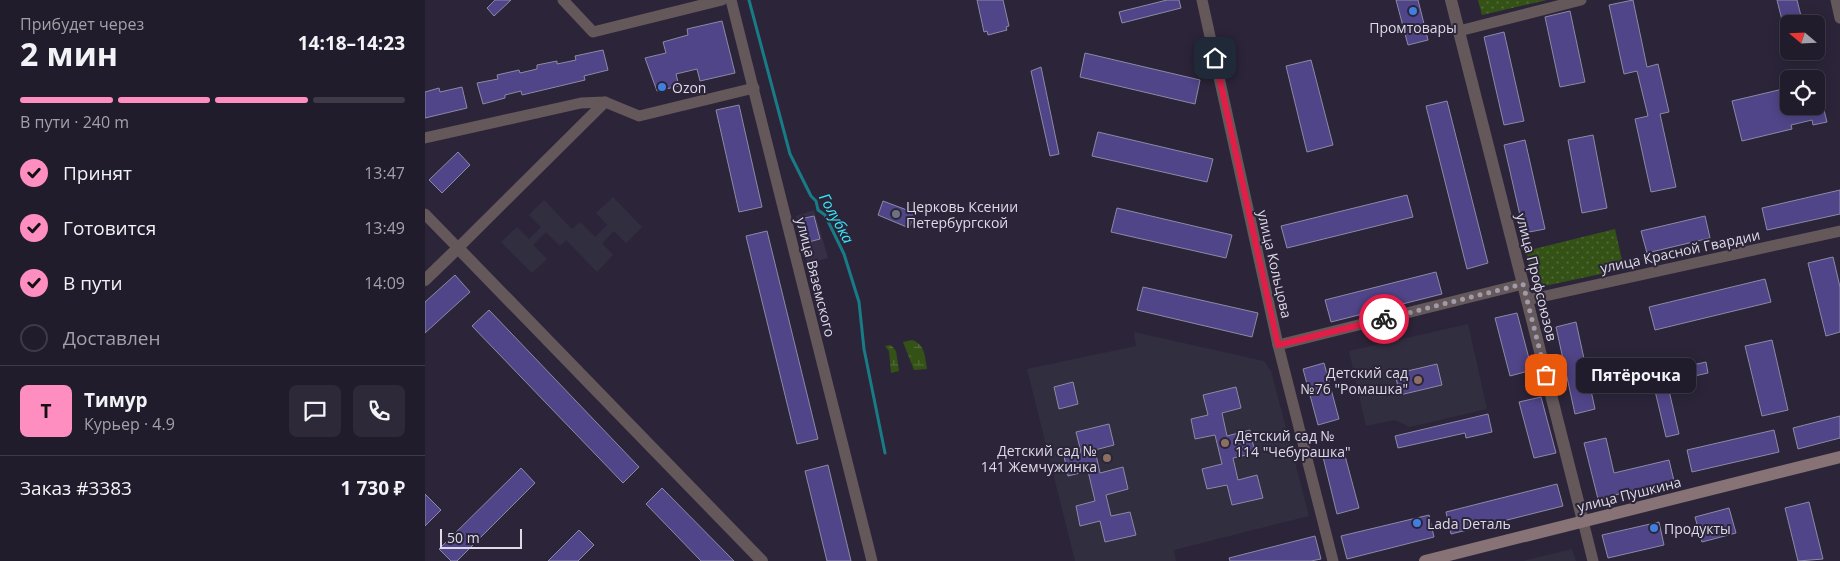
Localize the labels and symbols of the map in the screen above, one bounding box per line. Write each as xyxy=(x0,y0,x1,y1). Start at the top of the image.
marker: Промтовары xyxy=(1407,5,1419,17)
north arrow xyxy=(1780,15,1825,60)
place label: Промтовары xyxy=(1369,18,1457,37)
pin xyxy=(1194,37,1236,79)
place label: Ozon xyxy=(672,78,706,97)
marker: Ozon xyxy=(656,81,668,93)
water label: Голубка xyxy=(815,189,859,247)
place label: Церковь Ксении Петербургской xyxy=(906,197,1018,232)
marker: Церковь Ксении Петербургской xyxy=(890,208,902,220)
street label: улица Кольцова xyxy=(1253,208,1297,320)
street label: улица Профсоюзов xyxy=(1512,211,1562,343)
street label: улица Вяземского xyxy=(792,215,840,339)
street label: улица Красной Гвардии xyxy=(1598,225,1762,277)
courier xyxy=(1359,294,1409,344)
pin xyxy=(1525,354,1567,396)
callout: Пятёрочка xyxy=(1576,358,1696,392)
place label: Детский сад №76 "Ромашка" xyxy=(1301,363,1408,398)
marker: Детский сад №76 "Ромашка" xyxy=(1412,374,1424,386)
place label: Детский сад № 114 "Чебурашка" xyxy=(1235,426,1351,461)
marker: Детский сад № 114 "Чебурашка" xyxy=(1219,437,1231,449)
place label: Детский сад № 141 Жемчужинка xyxy=(981,441,1097,476)
marker: Детский сад № 141 Жемчужинка xyxy=(1101,452,1113,464)
street label: улица Пушкина xyxy=(1575,472,1683,516)
place label: Lada Dеталь xyxy=(1427,514,1511,533)
marker: Lada Dеталь xyxy=(1411,517,1423,529)
place label: Продукты xyxy=(1664,519,1731,538)
marker: Продукты xyxy=(1648,522,1660,534)
scale bar xyxy=(440,526,523,549)

